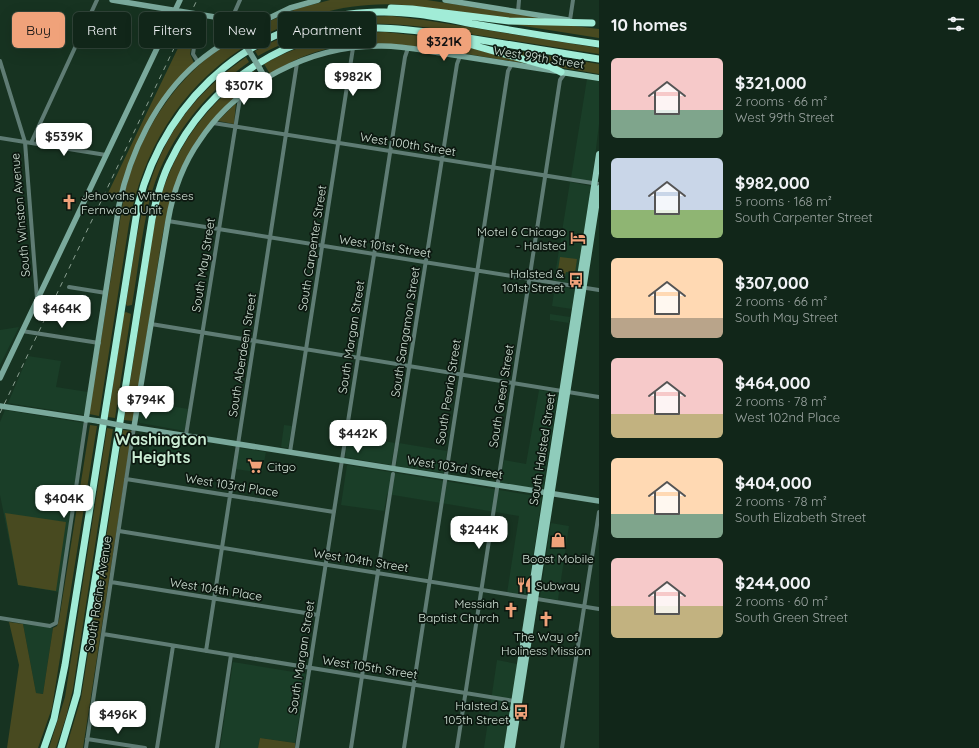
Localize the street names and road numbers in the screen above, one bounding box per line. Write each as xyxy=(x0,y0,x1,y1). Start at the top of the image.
street label: West 99th Street xyxy=(493,42,585,72)
street label: West 100th Street xyxy=(359,129,457,159)
street label: South Winston Avenue xyxy=(7,152,33,278)
street label: South Carpenter Street xyxy=(295,184,329,312)
street label: South May Street xyxy=(188,217,218,313)
street label: West 101st Street xyxy=(338,231,432,261)
street label: South Sangamon Street xyxy=(387,266,423,398)
street label: South Morgan Street xyxy=(335,279,367,395)
street label: South Aberdeen Street xyxy=(225,292,259,418)
street label: South Peoria Street xyxy=(432,338,464,446)
street label: South Green Street xyxy=(485,343,517,449)
street label: South Halsted Street xyxy=(526,392,558,506)
street label: West 103rd Street xyxy=(406,452,504,482)
street label: West 103rd Place xyxy=(184,470,280,500)
street label: South Racine Avenue xyxy=(81,535,115,653)
street label: West 104th Street xyxy=(312,545,410,575)
street label: West 104th Place xyxy=(169,574,264,604)
street label: South Morgan Street xyxy=(285,599,317,715)
street label: West 105th Street xyxy=(321,652,419,682)

